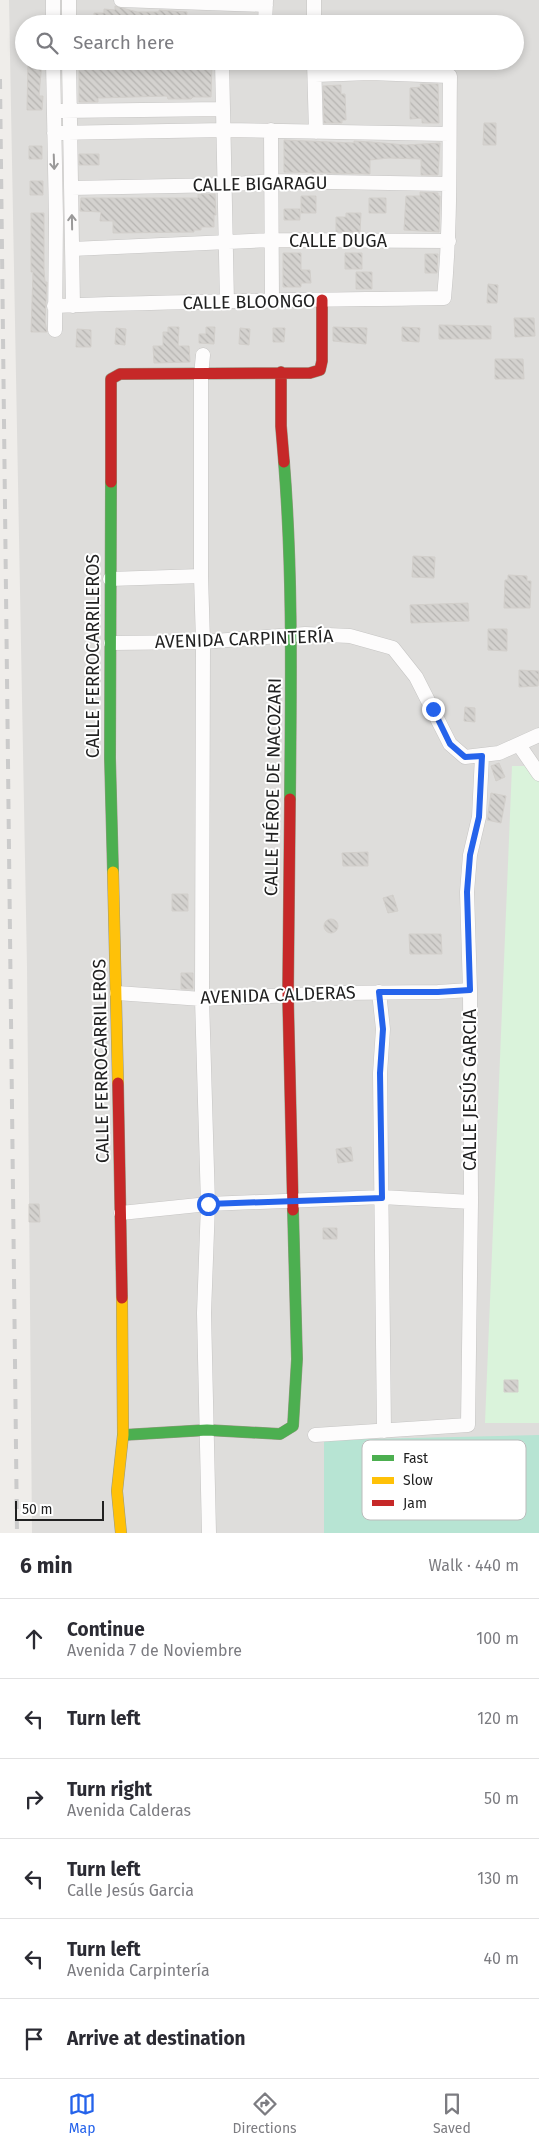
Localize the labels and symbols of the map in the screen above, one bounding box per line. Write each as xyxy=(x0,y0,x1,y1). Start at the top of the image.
one-way arrow xyxy=(50,154,59,170)
street label: CALLE BIGARAGU xyxy=(192,172,328,196)
one-way arrow xyxy=(67,214,77,230)
street label: CALLE DUGA xyxy=(289,230,388,252)
street label: CALLE BLOONGO xyxy=(182,290,316,314)
street label: CALLE FERROCARRILEROS xyxy=(82,554,104,758)
street label: AVENIDA CARPINTERÍA xyxy=(154,624,334,653)
street label: CALLE HÉROE DE NACOZARI xyxy=(259,678,286,896)
route end xyxy=(422,698,445,721)
street label: CALLE FERROCARRILEROS xyxy=(88,958,114,1163)
street label: AVENIDA CALDERAS xyxy=(200,981,356,1009)
street label: CALLE JESÚS GARCIA xyxy=(458,1008,481,1171)
route start xyxy=(197,1193,220,1216)
legend xyxy=(362,1440,526,1520)
text: Fast xyxy=(403,1450,429,1467)
text: Slow xyxy=(403,1472,433,1489)
text: Jam xyxy=(403,1495,427,1512)
scale bar xyxy=(15,1498,104,1521)

